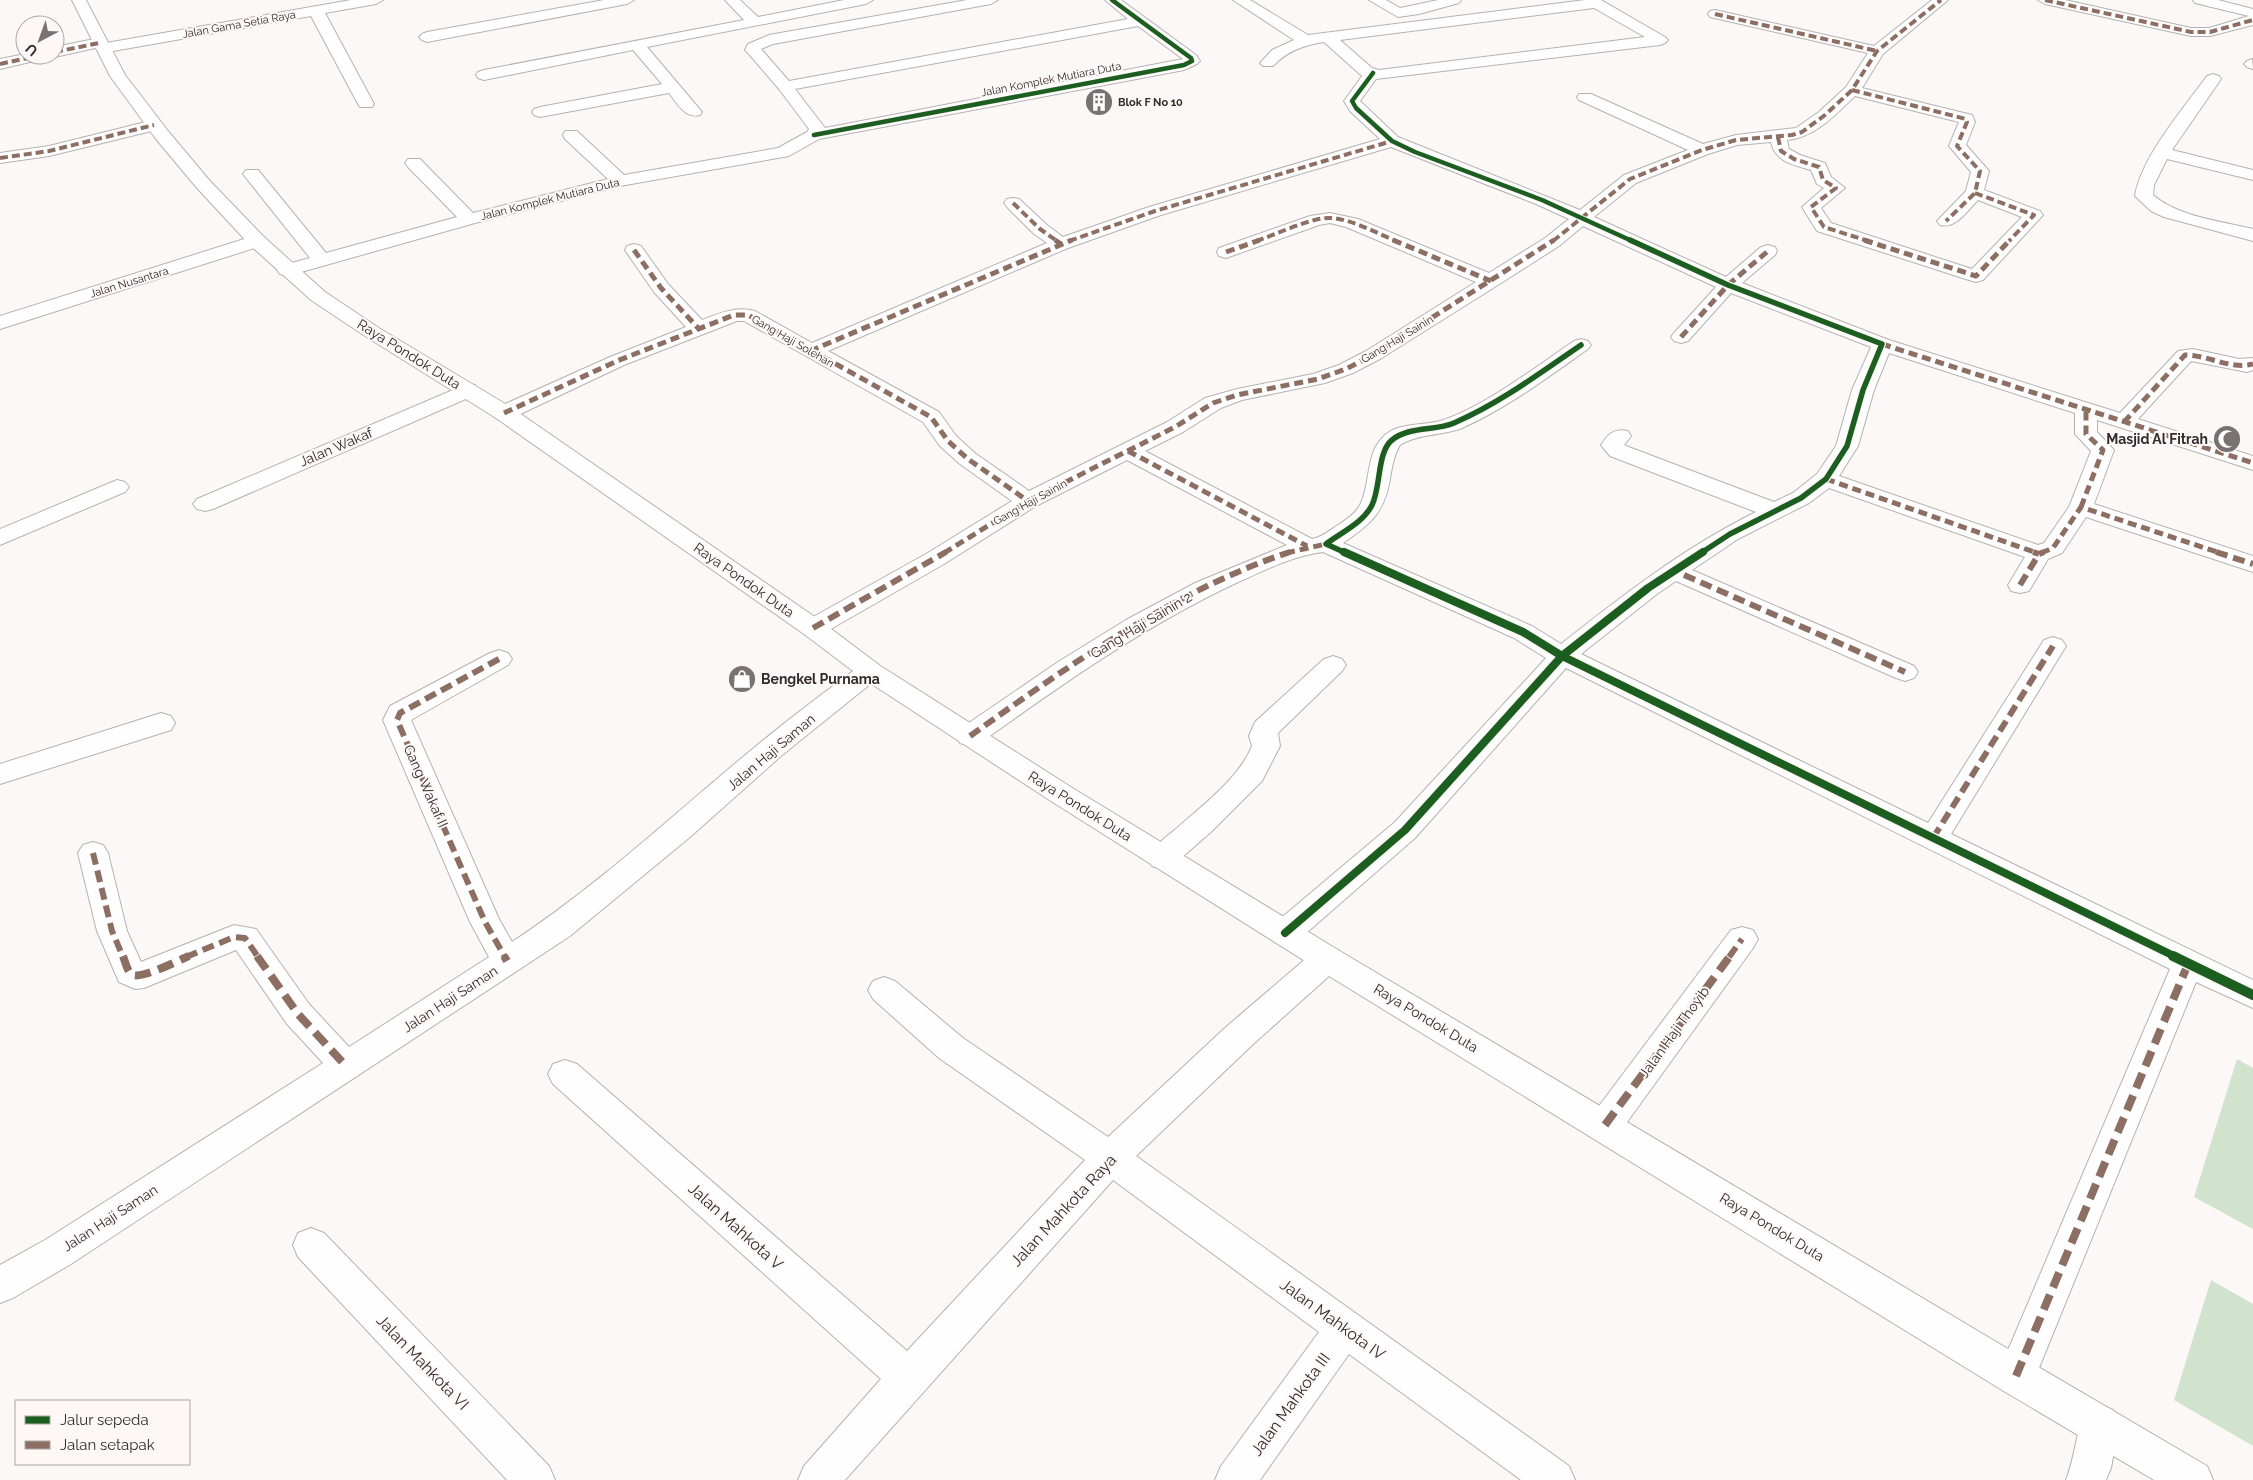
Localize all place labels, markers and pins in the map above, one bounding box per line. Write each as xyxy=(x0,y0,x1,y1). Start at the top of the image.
building icon: Blok F No 10 xyxy=(1084,87,1114,117)
place label: Blok F No 10 xyxy=(1118,96,1183,109)
mosque icon: Masjid Al Fitrah xyxy=(2212,424,2242,454)
place label: Masjid Al Fitrah xyxy=(2106,431,2208,447)
shop icon: Bengkel Purnama xyxy=(727,664,757,694)
place label: Bengkel Purnama xyxy=(761,671,880,687)

